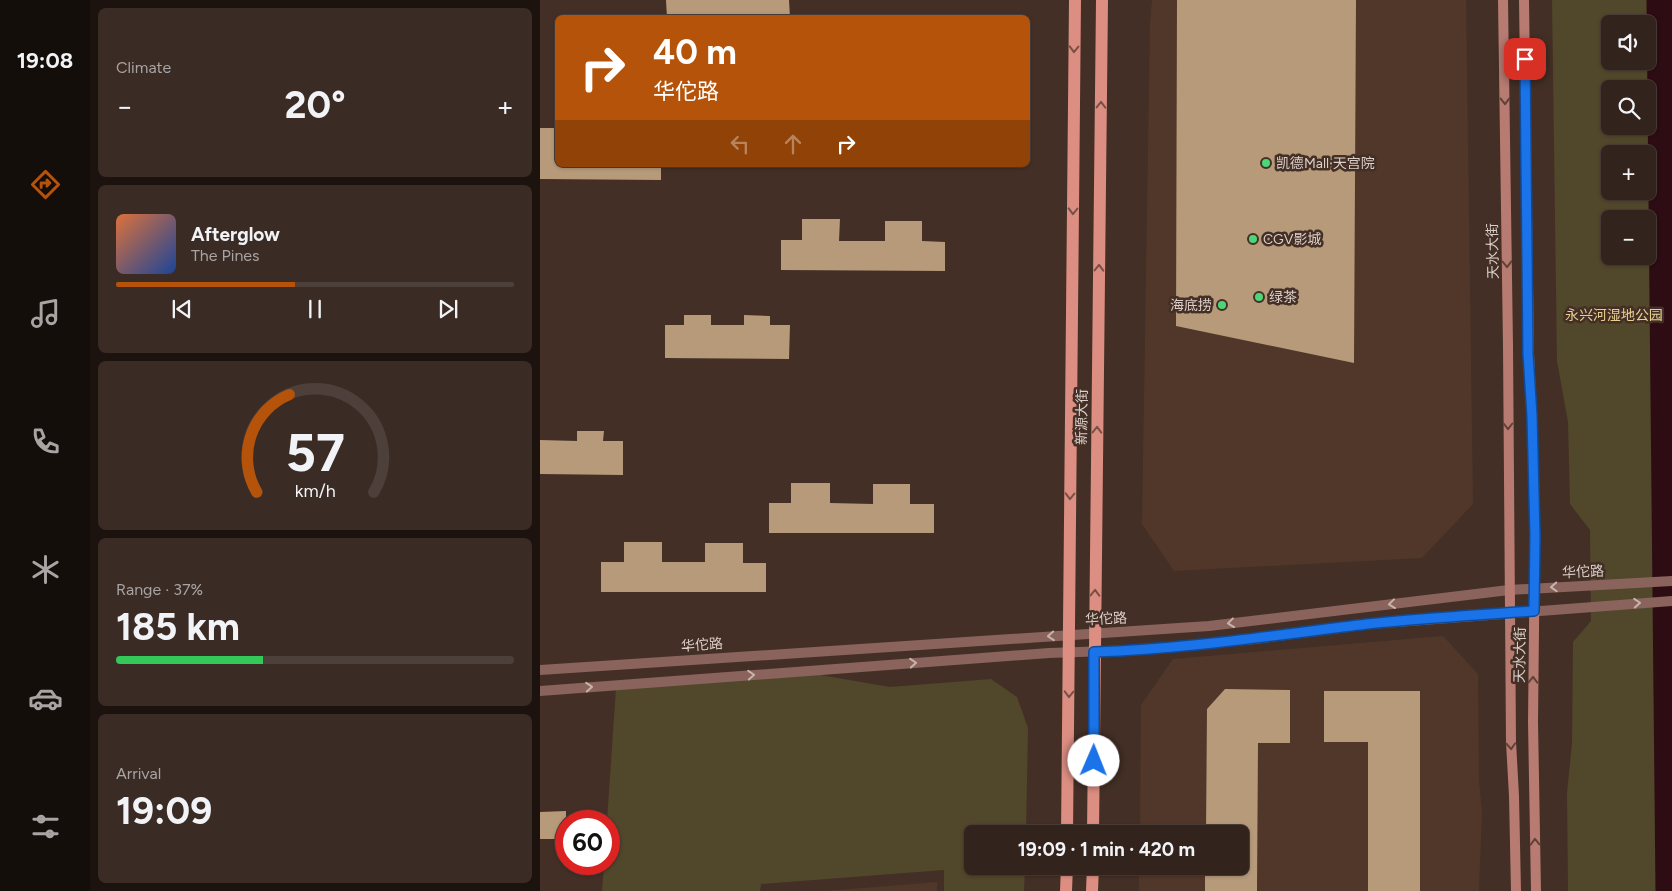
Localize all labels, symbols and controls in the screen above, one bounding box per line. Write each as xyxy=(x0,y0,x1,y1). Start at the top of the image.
map controls xyxy=(1601,15,1656,265)
button: sound xyxy=(1601,15,1656,70)
text: 40 m xyxy=(653,31,737,73)
icon: right xyxy=(570,35,635,100)
pin xyxy=(1504,38,1546,80)
one-way arrow xyxy=(1069,45,1080,53)
icon: arrive xyxy=(1511,45,1539,73)
text: 19:08 xyxy=(17,47,73,74)
text: Climate xyxy=(116,58,171,77)
text: 华佗路 xyxy=(653,78,719,105)
button: search xyxy=(1601,80,1656,135)
text: 20° xyxy=(285,82,346,128)
text: − xyxy=(116,89,133,123)
text: + xyxy=(497,89,514,123)
one-way arrow xyxy=(1499,97,1510,105)
one-way arrow xyxy=(1096,101,1106,108)
icon: left xyxy=(726,130,754,158)
icon: ahead xyxy=(779,130,807,158)
icon: right xyxy=(832,130,860,158)
button: + xyxy=(1601,145,1656,200)
place label: 凯德Mall·天宫院 xyxy=(1276,155,1375,172)
marker: 凯德Mall·天宫院 xyxy=(1260,157,1272,169)
icon: directions xyxy=(28,167,63,202)
one-way arrow xyxy=(1068,208,1078,215)
button: − xyxy=(1601,210,1656,265)
text: Afterglow xyxy=(191,223,280,246)
street label: 天水大街 xyxy=(1484,223,1502,279)
place label: CGV影城 xyxy=(1263,231,1321,248)
marker: CGV影城 xyxy=(1247,233,1259,245)
text: The Pines xyxy=(191,246,260,265)
one-way arrow xyxy=(1502,260,1512,268)
one-way arrow xyxy=(1094,263,1104,271)
place label: 绿茶 xyxy=(1269,289,1297,306)
marker: 绿茶 xyxy=(1253,291,1265,303)
icon: previous xyxy=(168,295,196,323)
icon: pause xyxy=(301,295,329,323)
icon: next xyxy=(434,295,462,323)
icon: music xyxy=(28,296,63,331)
place label: 海底捞 xyxy=(1170,297,1212,314)
marker: 海底捞 xyxy=(1216,299,1228,311)
park label: 永兴河湿地公园 xyxy=(1565,307,1663,324)
street label: 新源大街 xyxy=(1073,389,1091,445)
text: 57 xyxy=(285,422,345,484)
one-way arrow xyxy=(1503,422,1513,430)
icon: phone xyxy=(28,424,63,459)
one-way arrow xyxy=(1092,426,1102,434)
text: km/h xyxy=(295,480,335,501)
one-way arrow xyxy=(1065,492,1075,500)
icon: climate xyxy=(28,552,63,587)
street label: 华佗路 xyxy=(1562,562,1604,582)
text: Range · 37% xyxy=(116,580,203,599)
one-way arrow xyxy=(1549,582,1557,593)
one-way arrow xyxy=(1090,588,1100,596)
one-way arrow xyxy=(1388,598,1396,609)
one-way arrow xyxy=(1633,598,1641,609)
text: 185 km xyxy=(116,604,240,650)
street label: 华佗路 xyxy=(1085,609,1127,629)
one-way arrow xyxy=(1226,618,1235,628)
street label: 天水大街 xyxy=(1511,627,1529,683)
one-way arrow xyxy=(1047,630,1055,641)
street label: 华佗路 xyxy=(680,635,724,655)
one-way arrow xyxy=(909,658,917,669)
one-way arrow xyxy=(747,670,755,681)
one-way arrow xyxy=(1528,676,1538,684)
icon: car xyxy=(28,681,63,716)
one-way arrow xyxy=(585,682,593,693)
one-way arrow xyxy=(1064,690,1074,698)
position arrow xyxy=(1067,734,1119,786)
one-way arrow xyxy=(1506,742,1517,750)
text: Arrival xyxy=(116,764,161,783)
text: 19:09 xyxy=(116,788,212,834)
icon: filters xyxy=(28,809,63,844)
speed limit sign: 60 xyxy=(555,810,620,875)
text: 19:09 · 1 min · 420 m xyxy=(1018,838,1195,861)
one-way arrow xyxy=(1530,838,1540,846)

